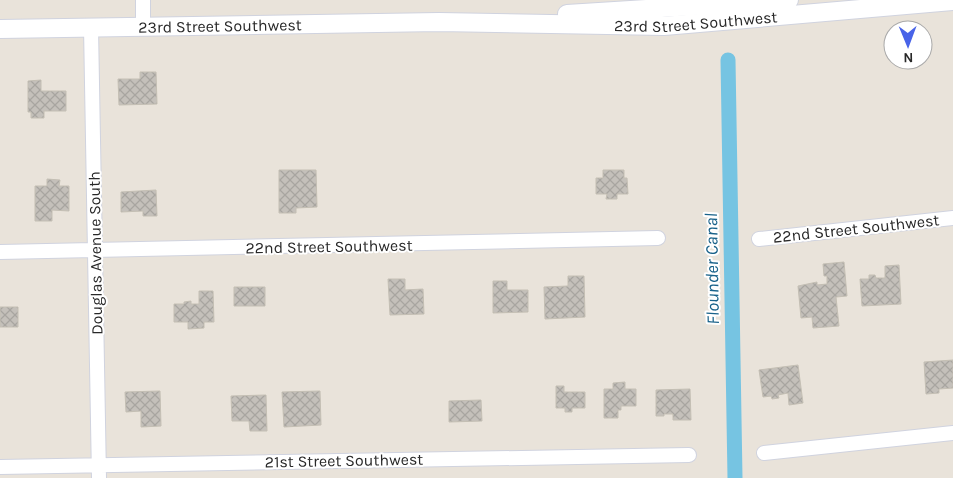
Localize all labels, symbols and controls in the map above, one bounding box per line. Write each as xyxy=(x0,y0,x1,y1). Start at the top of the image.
street label: 23rd Street Southwest xyxy=(614,7,778,36)
street label: 23rd Street Southwest xyxy=(138,15,302,37)
north arrow xyxy=(883,20,933,70)
text: N xyxy=(903,49,913,66)
street label: Douglas Avenue South xyxy=(85,171,106,335)
street label: 22nd Street Southwest xyxy=(772,210,940,247)
water label: Flounder Canal xyxy=(700,212,724,325)
street label: 22nd Street Southwest xyxy=(245,236,413,257)
street label: 21st Street Southwest xyxy=(265,450,423,471)

